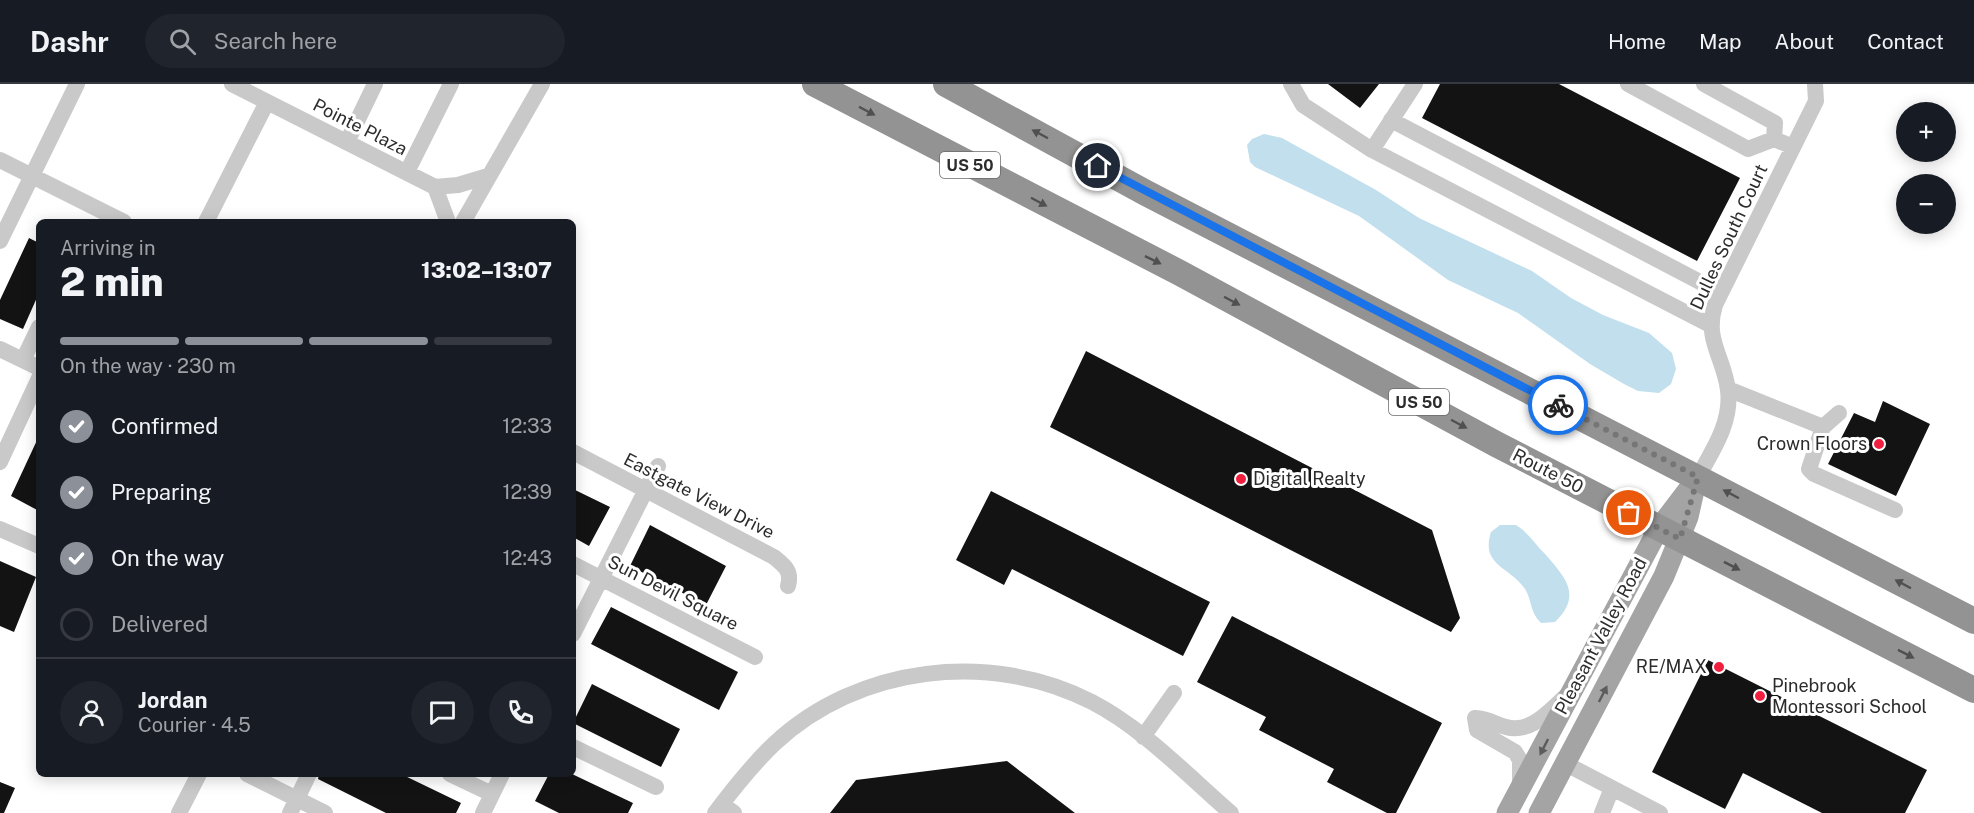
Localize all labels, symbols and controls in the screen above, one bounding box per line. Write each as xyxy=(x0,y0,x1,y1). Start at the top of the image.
search box xyxy=(145,14,565,68)
text: Dashr xyxy=(30,25,109,58)
icon: search xyxy=(166,25,199,58)
text: Search here xyxy=(214,28,337,54)
text: Home xyxy=(1608,29,1666,54)
text: Map xyxy=(1699,29,1742,54)
text: About xyxy=(1775,29,1834,54)
text: Contact xyxy=(1867,29,1944,54)
street label: Pointe Plaza xyxy=(310,94,411,159)
map controls xyxy=(1896,102,1956,234)
button: + xyxy=(1896,102,1956,162)
one-way arrow xyxy=(859,106,876,116)
one-way arrow xyxy=(1031,129,1048,139)
pin xyxy=(1072,140,1123,191)
icon: home xyxy=(1081,149,1114,182)
road number: US 50 xyxy=(940,152,1000,178)
street label: Dulles South Court xyxy=(1686,161,1771,313)
button: − xyxy=(1896,174,1956,234)
one-way arrow xyxy=(1031,197,1048,207)
text: Arriving in xyxy=(60,236,155,260)
one-way arrow xyxy=(1144,256,1161,265)
text: 13:02–13:07 xyxy=(421,257,552,283)
text: 2 min xyxy=(60,259,164,305)
one-way arrow xyxy=(1223,296,1240,306)
text: On the way · 230 m xyxy=(60,354,236,378)
courier xyxy=(1528,375,1588,435)
road number: US 50 xyxy=(1389,389,1449,415)
icon: bike xyxy=(1542,389,1575,422)
icon: check xyxy=(60,410,93,443)
text: Confirmed xyxy=(111,413,218,439)
text: 12:33 xyxy=(502,414,552,438)
one-way arrow xyxy=(1450,419,1467,429)
place label: Crown Floors xyxy=(1757,433,1867,454)
marker: Crown Floors xyxy=(1872,437,1886,451)
street label: Route 50 xyxy=(1509,444,1587,497)
street label: Eastgate View Drive xyxy=(620,448,778,543)
place label: Digital Realty xyxy=(1253,468,1366,489)
marker: Digital Realty xyxy=(1234,472,1248,486)
icon: check xyxy=(60,476,93,509)
text: Preparing xyxy=(111,479,212,505)
text: 12:39 xyxy=(502,480,552,504)
pin xyxy=(1603,487,1654,538)
one-way arrow xyxy=(1722,489,1739,499)
icon: bag xyxy=(1612,496,1645,529)
icon: check xyxy=(60,542,93,575)
text: On the way xyxy=(111,545,224,571)
text: 12:43 xyxy=(502,546,552,570)
street label: Sun Devil Square xyxy=(604,551,742,635)
street label: Pleasant Valley Road xyxy=(1550,554,1651,718)
one-way arrow xyxy=(1724,561,1741,571)
one-way arrow xyxy=(1895,579,1912,589)
text: Delivered xyxy=(111,611,208,637)
one-way arrow xyxy=(1897,650,1914,659)
place label: RE/MAX xyxy=(1636,656,1707,677)
marker: RE/MAX xyxy=(1712,660,1726,674)
place label: Pinebrook Montessori School xyxy=(1772,675,1927,717)
button: person xyxy=(60,681,123,744)
button: chat xyxy=(411,681,474,744)
button: phone xyxy=(489,681,552,744)
one-way arrow xyxy=(1598,685,1608,702)
text: Jordan xyxy=(138,687,207,713)
marker: Pinebrook Montessori School xyxy=(1753,689,1767,703)
text: Courier · 4.5 xyxy=(138,713,251,737)
one-way arrow xyxy=(1539,739,1548,756)

